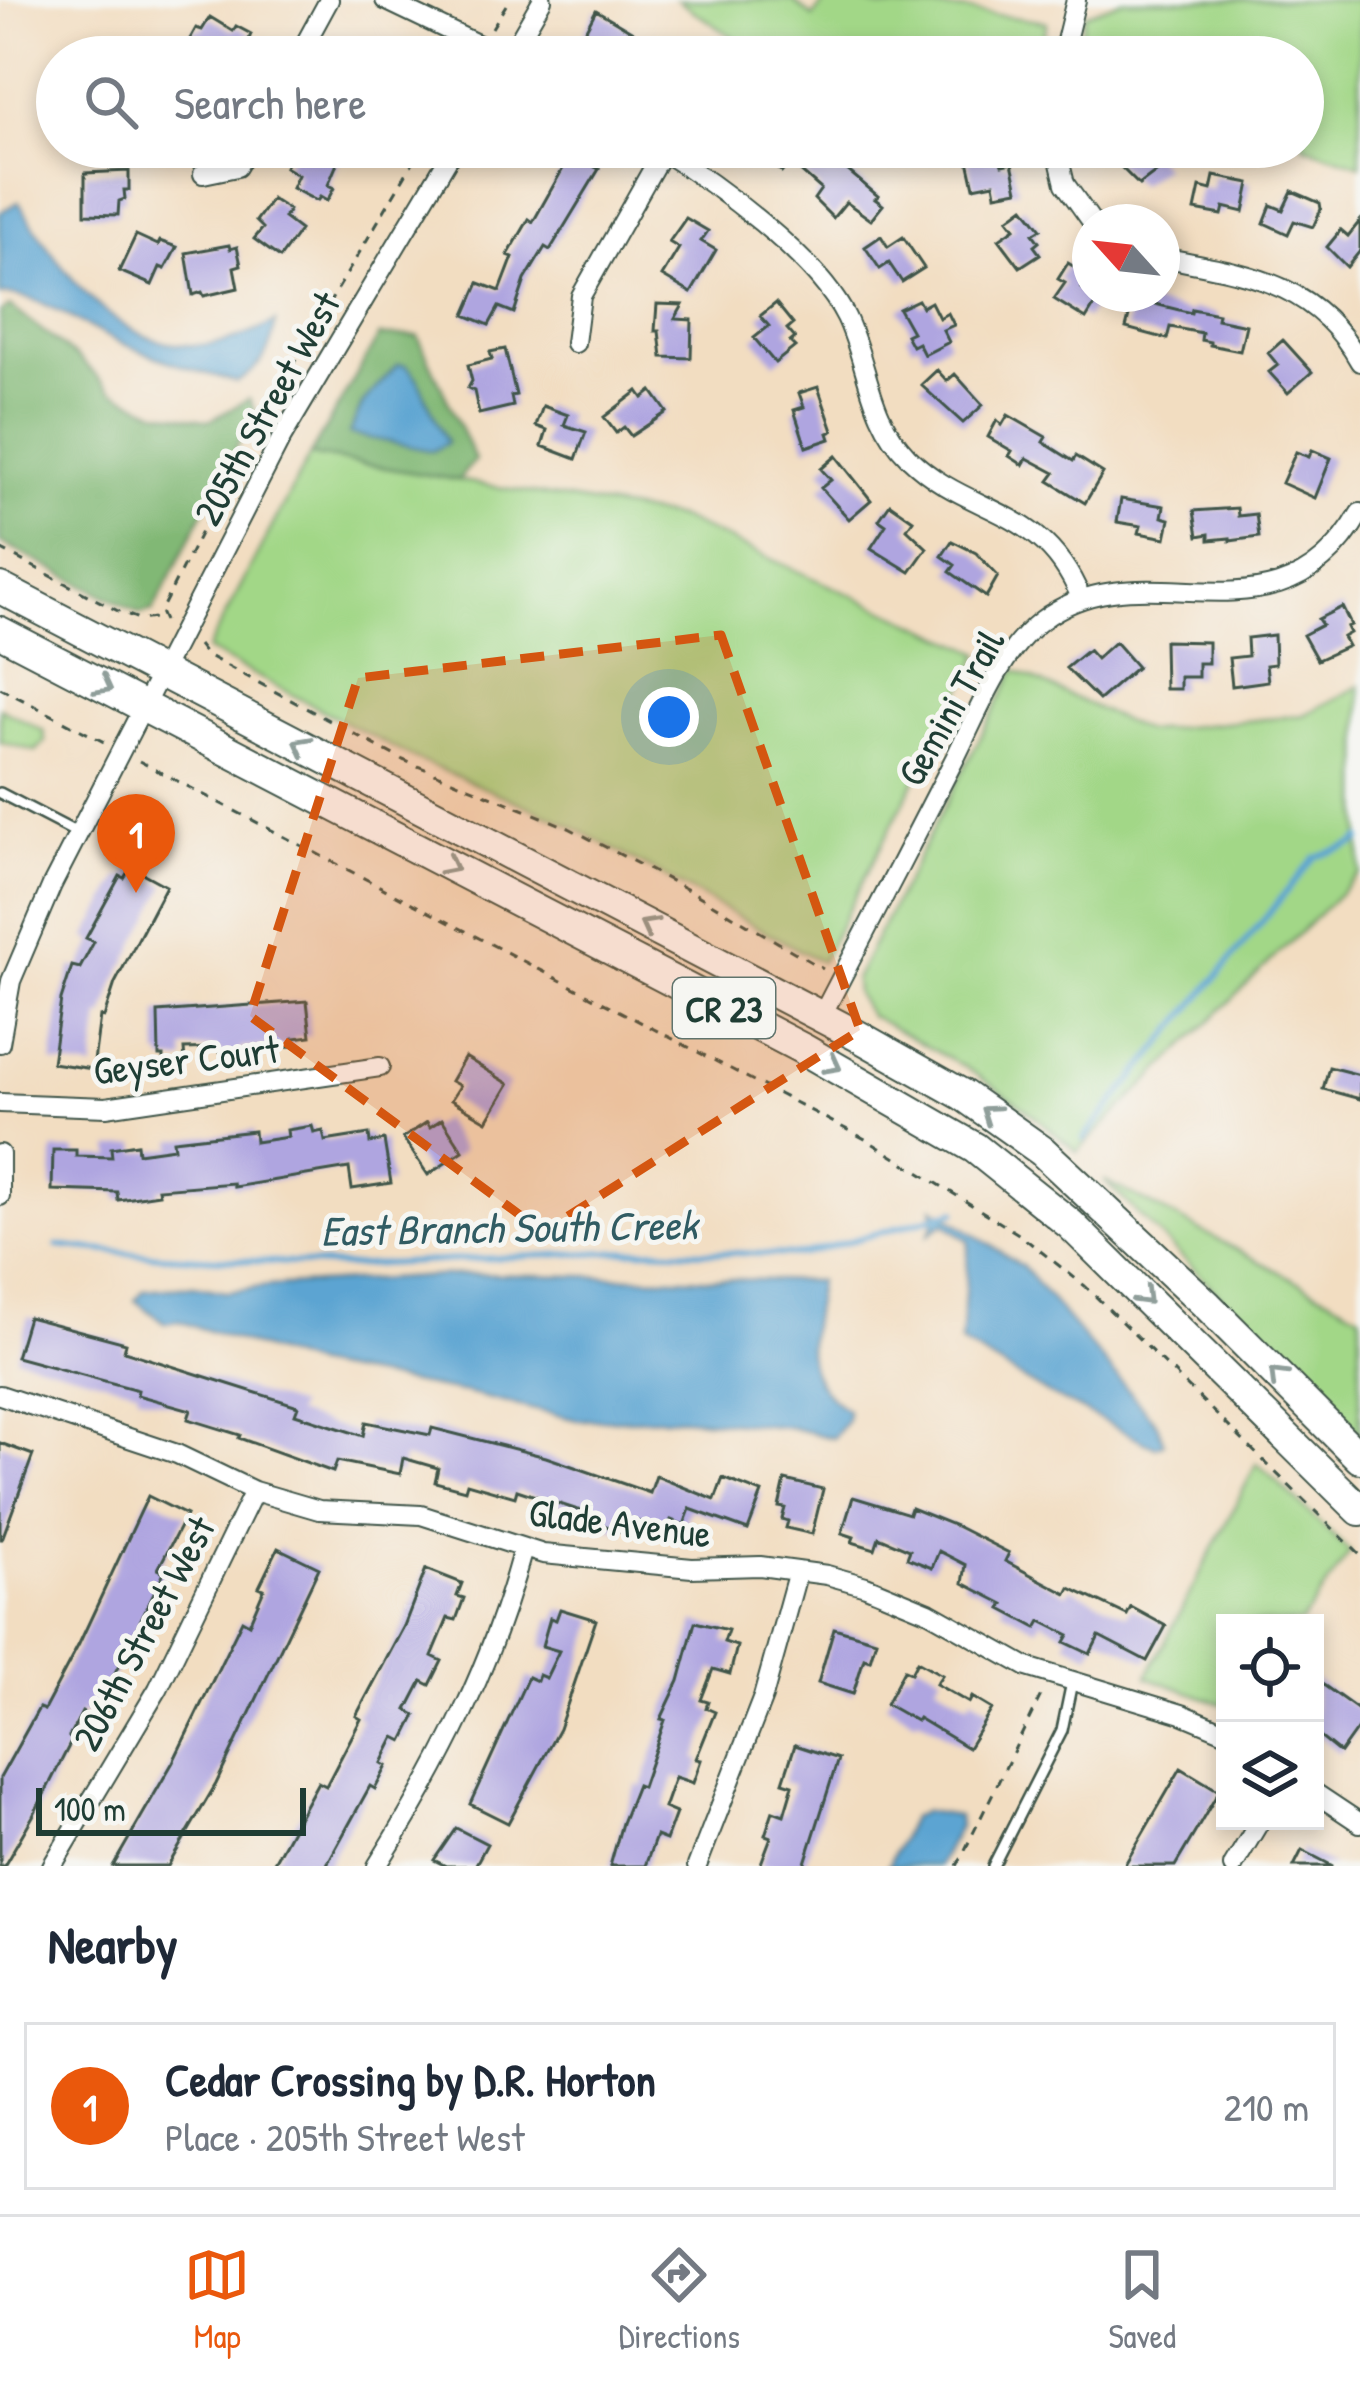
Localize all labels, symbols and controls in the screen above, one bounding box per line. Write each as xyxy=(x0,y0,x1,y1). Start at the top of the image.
search box xyxy=(36,36,1324,168)
icon: search xyxy=(78,69,144,135)
text: Search here xyxy=(174,72,366,133)
north arrow xyxy=(1072,204,1180,312)
street label: 205th Street West xyxy=(180,282,352,534)
street label: Gemini Trail xyxy=(884,619,1016,795)
one-way arrow xyxy=(91,672,113,695)
your location xyxy=(639,687,699,747)
one-way arrow xyxy=(293,736,315,759)
pin: 1 xyxy=(97,794,175,893)
one-way arrow xyxy=(437,852,458,875)
one-way arrow xyxy=(639,917,660,940)
road number: CR 23 xyxy=(673,978,775,1038)
street label: Geyser Court xyxy=(90,1021,282,1097)
one-way arrow xyxy=(821,1051,842,1074)
one-way arrow xyxy=(981,1105,1003,1127)
water label: East Branch South Creek xyxy=(320,1195,701,1259)
one-way arrow xyxy=(1130,1283,1152,1305)
one-way arrow xyxy=(1269,1368,1291,1390)
street label: Glade Avenue xyxy=(526,1485,714,1559)
street label: 206th Street West xyxy=(59,1506,227,1759)
map controls xyxy=(1216,1614,1324,1830)
button: locate xyxy=(1216,1614,1324,1722)
button: layers xyxy=(1216,1722,1324,1830)
scale bar xyxy=(36,1782,306,1835)
text: 100 m xyxy=(54,1787,126,1831)
text: Nearby xyxy=(48,1910,178,1979)
text: Cedar Crossing by D.R. Horton xyxy=(165,2049,656,2110)
text: 1 xyxy=(83,2080,97,2133)
text: 210 m xyxy=(1224,2080,1309,2133)
text: Place · 205th Street West xyxy=(165,2110,525,2163)
tab: Map xyxy=(184,2242,250,2358)
tab: Directions xyxy=(619,2242,740,2358)
tab: Saved xyxy=(1108,2242,1176,2358)

